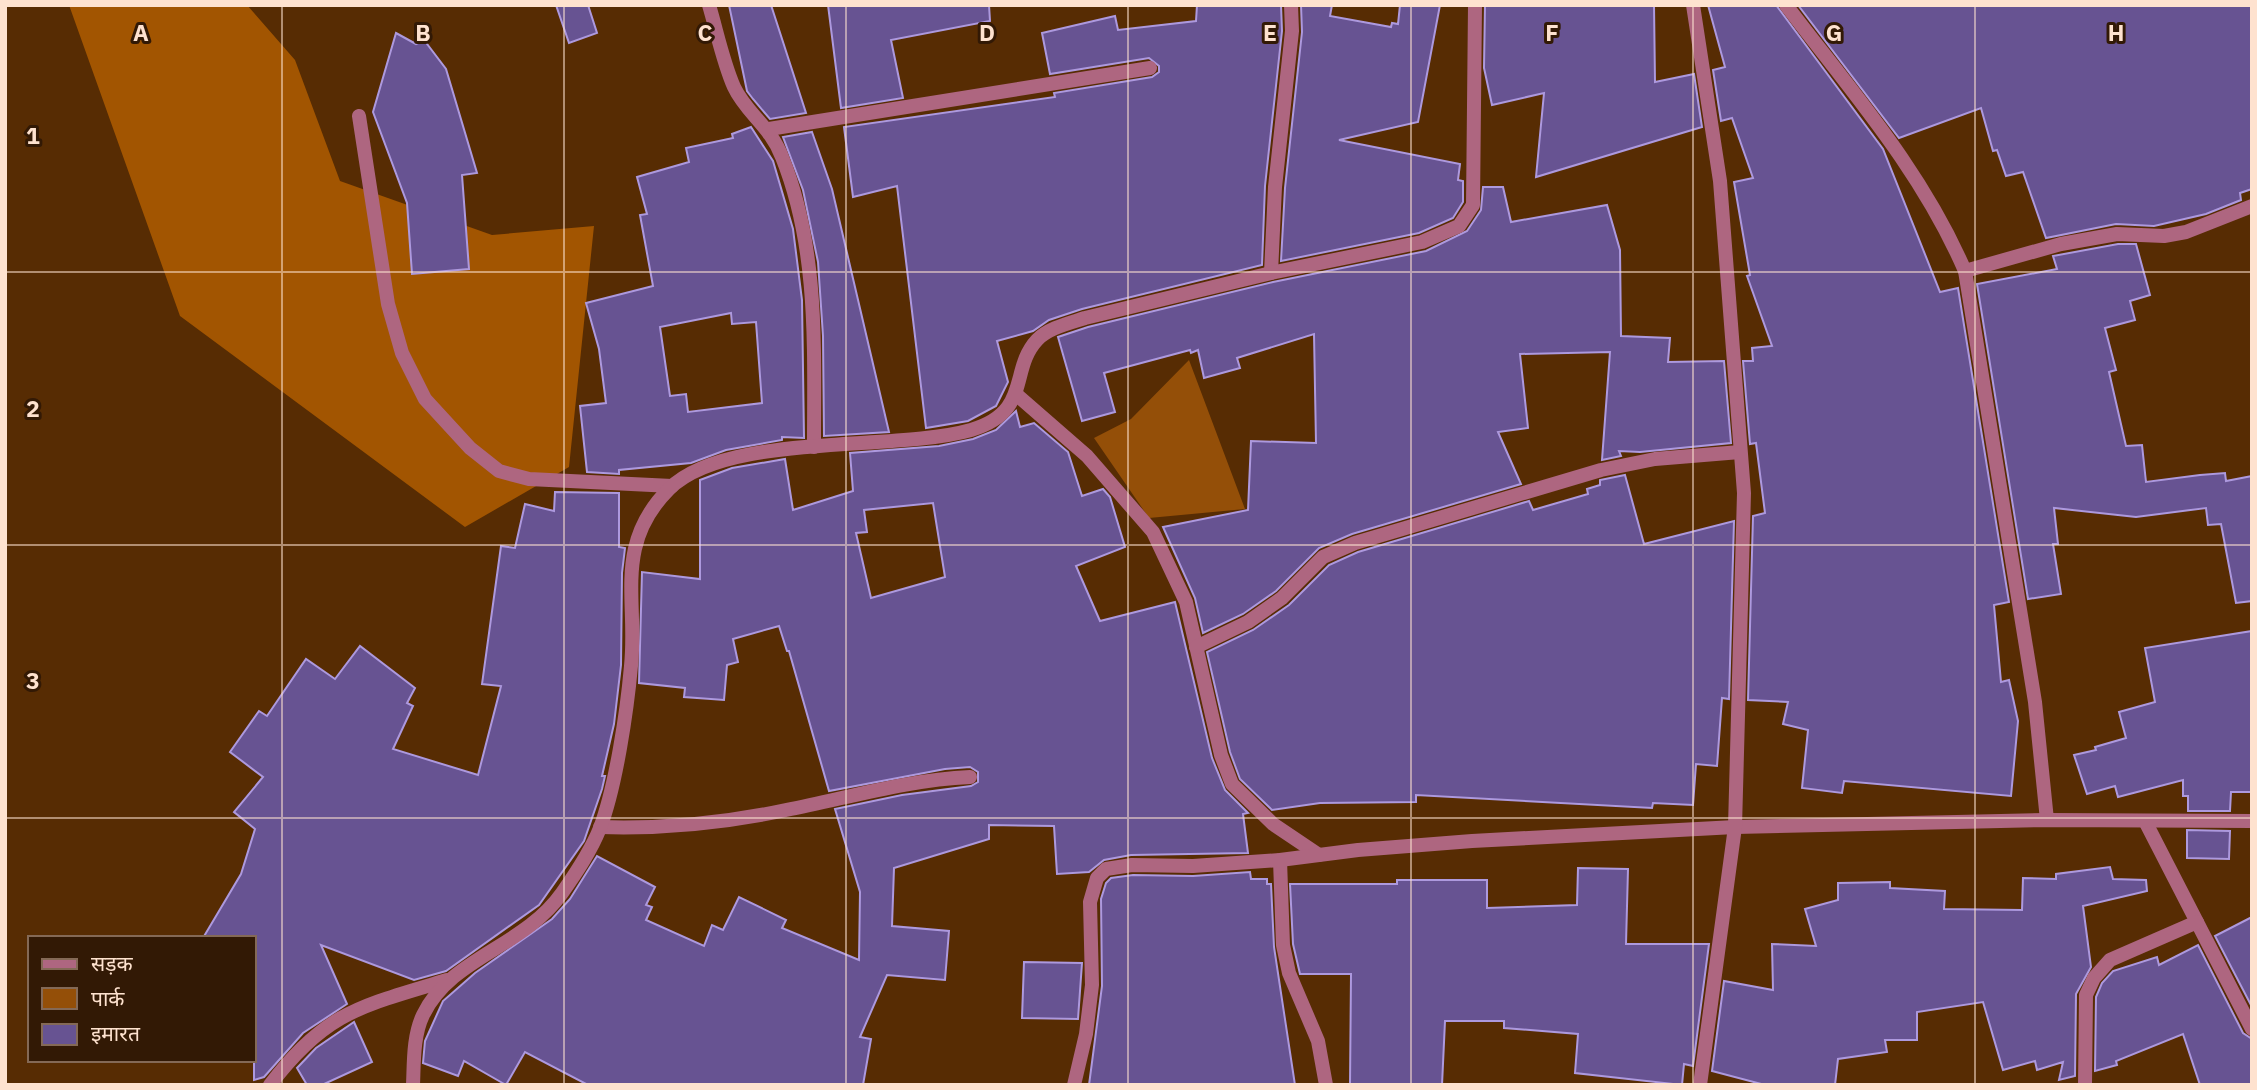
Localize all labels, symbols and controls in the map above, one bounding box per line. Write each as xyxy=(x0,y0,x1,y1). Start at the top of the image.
text: A xyxy=(133,17,149,47)
text: B xyxy=(415,17,431,47)
text: C xyxy=(698,17,713,47)
text: D xyxy=(979,17,995,47)
text: E xyxy=(1263,17,1277,47)
text: F xyxy=(1545,17,1559,47)
text: G xyxy=(1826,17,1842,47)
text: H xyxy=(2108,17,2124,47)
text: 1 xyxy=(26,120,40,150)
text: 2 xyxy=(26,393,40,423)
text: 3 xyxy=(26,665,40,695)
legend xyxy=(28,936,256,1062)
text: सड़क xyxy=(91,949,133,977)
text: पार्क xyxy=(91,984,125,1012)
text: इमारत xyxy=(91,1019,141,1047)

